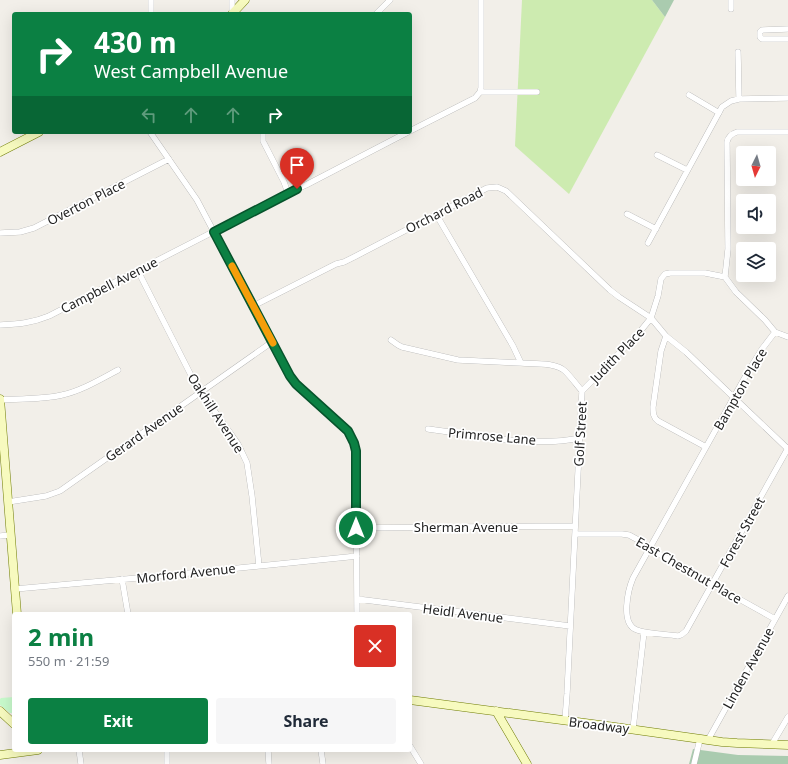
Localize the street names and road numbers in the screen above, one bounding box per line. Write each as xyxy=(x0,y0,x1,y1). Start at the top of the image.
street label: Overton Place xyxy=(44,175,128,229)
street label: Orchard Road xyxy=(402,183,486,237)
street label: Campbell Avenue xyxy=(57,253,161,317)
street label: Judith Place xyxy=(584,323,648,388)
street label: Bampton Place xyxy=(709,345,771,433)
street label: Oakhill Avenue xyxy=(184,370,248,456)
street label: Gerard Avenue xyxy=(101,398,187,466)
street label: Golf Street xyxy=(569,401,591,467)
street label: Primrose Lane xyxy=(447,423,537,449)
street label: Forest Street xyxy=(715,493,769,570)
street label: Sherman Avenue xyxy=(414,518,518,536)
street label: East Chestnut Place xyxy=(633,532,745,608)
street label: Morford Avenue xyxy=(136,559,236,587)
street label: Heidl Avenue xyxy=(422,599,504,627)
street label: Linden Avenue xyxy=(718,624,778,712)
street label: Broadway xyxy=(568,712,631,738)

